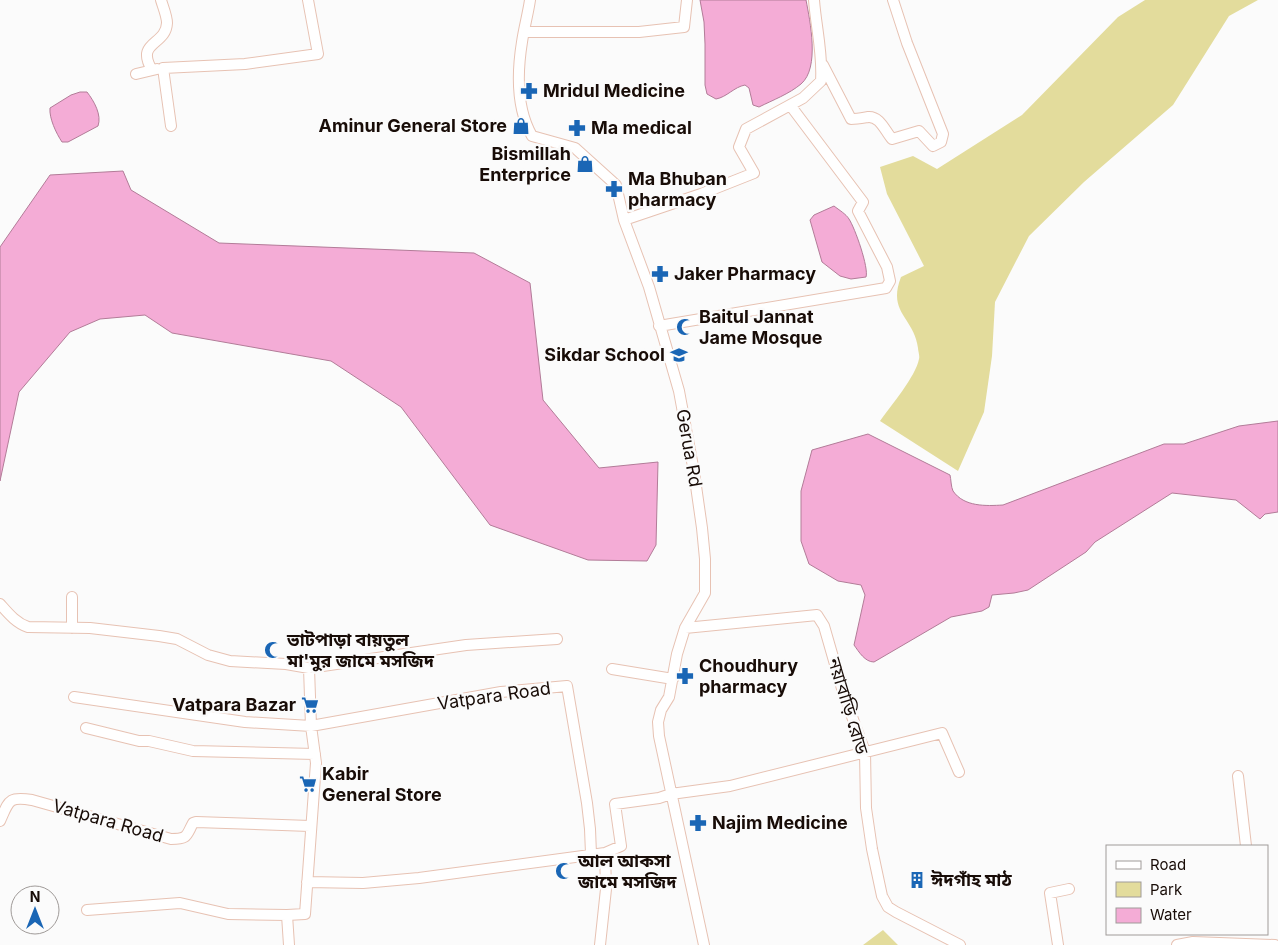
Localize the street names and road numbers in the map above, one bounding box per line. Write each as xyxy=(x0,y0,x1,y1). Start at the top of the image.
street label: Gerua Rd xyxy=(672,407,707,489)
street label: নয়াবাড়ি রোড xyxy=(824,654,873,757)
street label: Vatpara Road xyxy=(436,677,552,714)
street label: Vatpara Road xyxy=(50,795,166,846)

